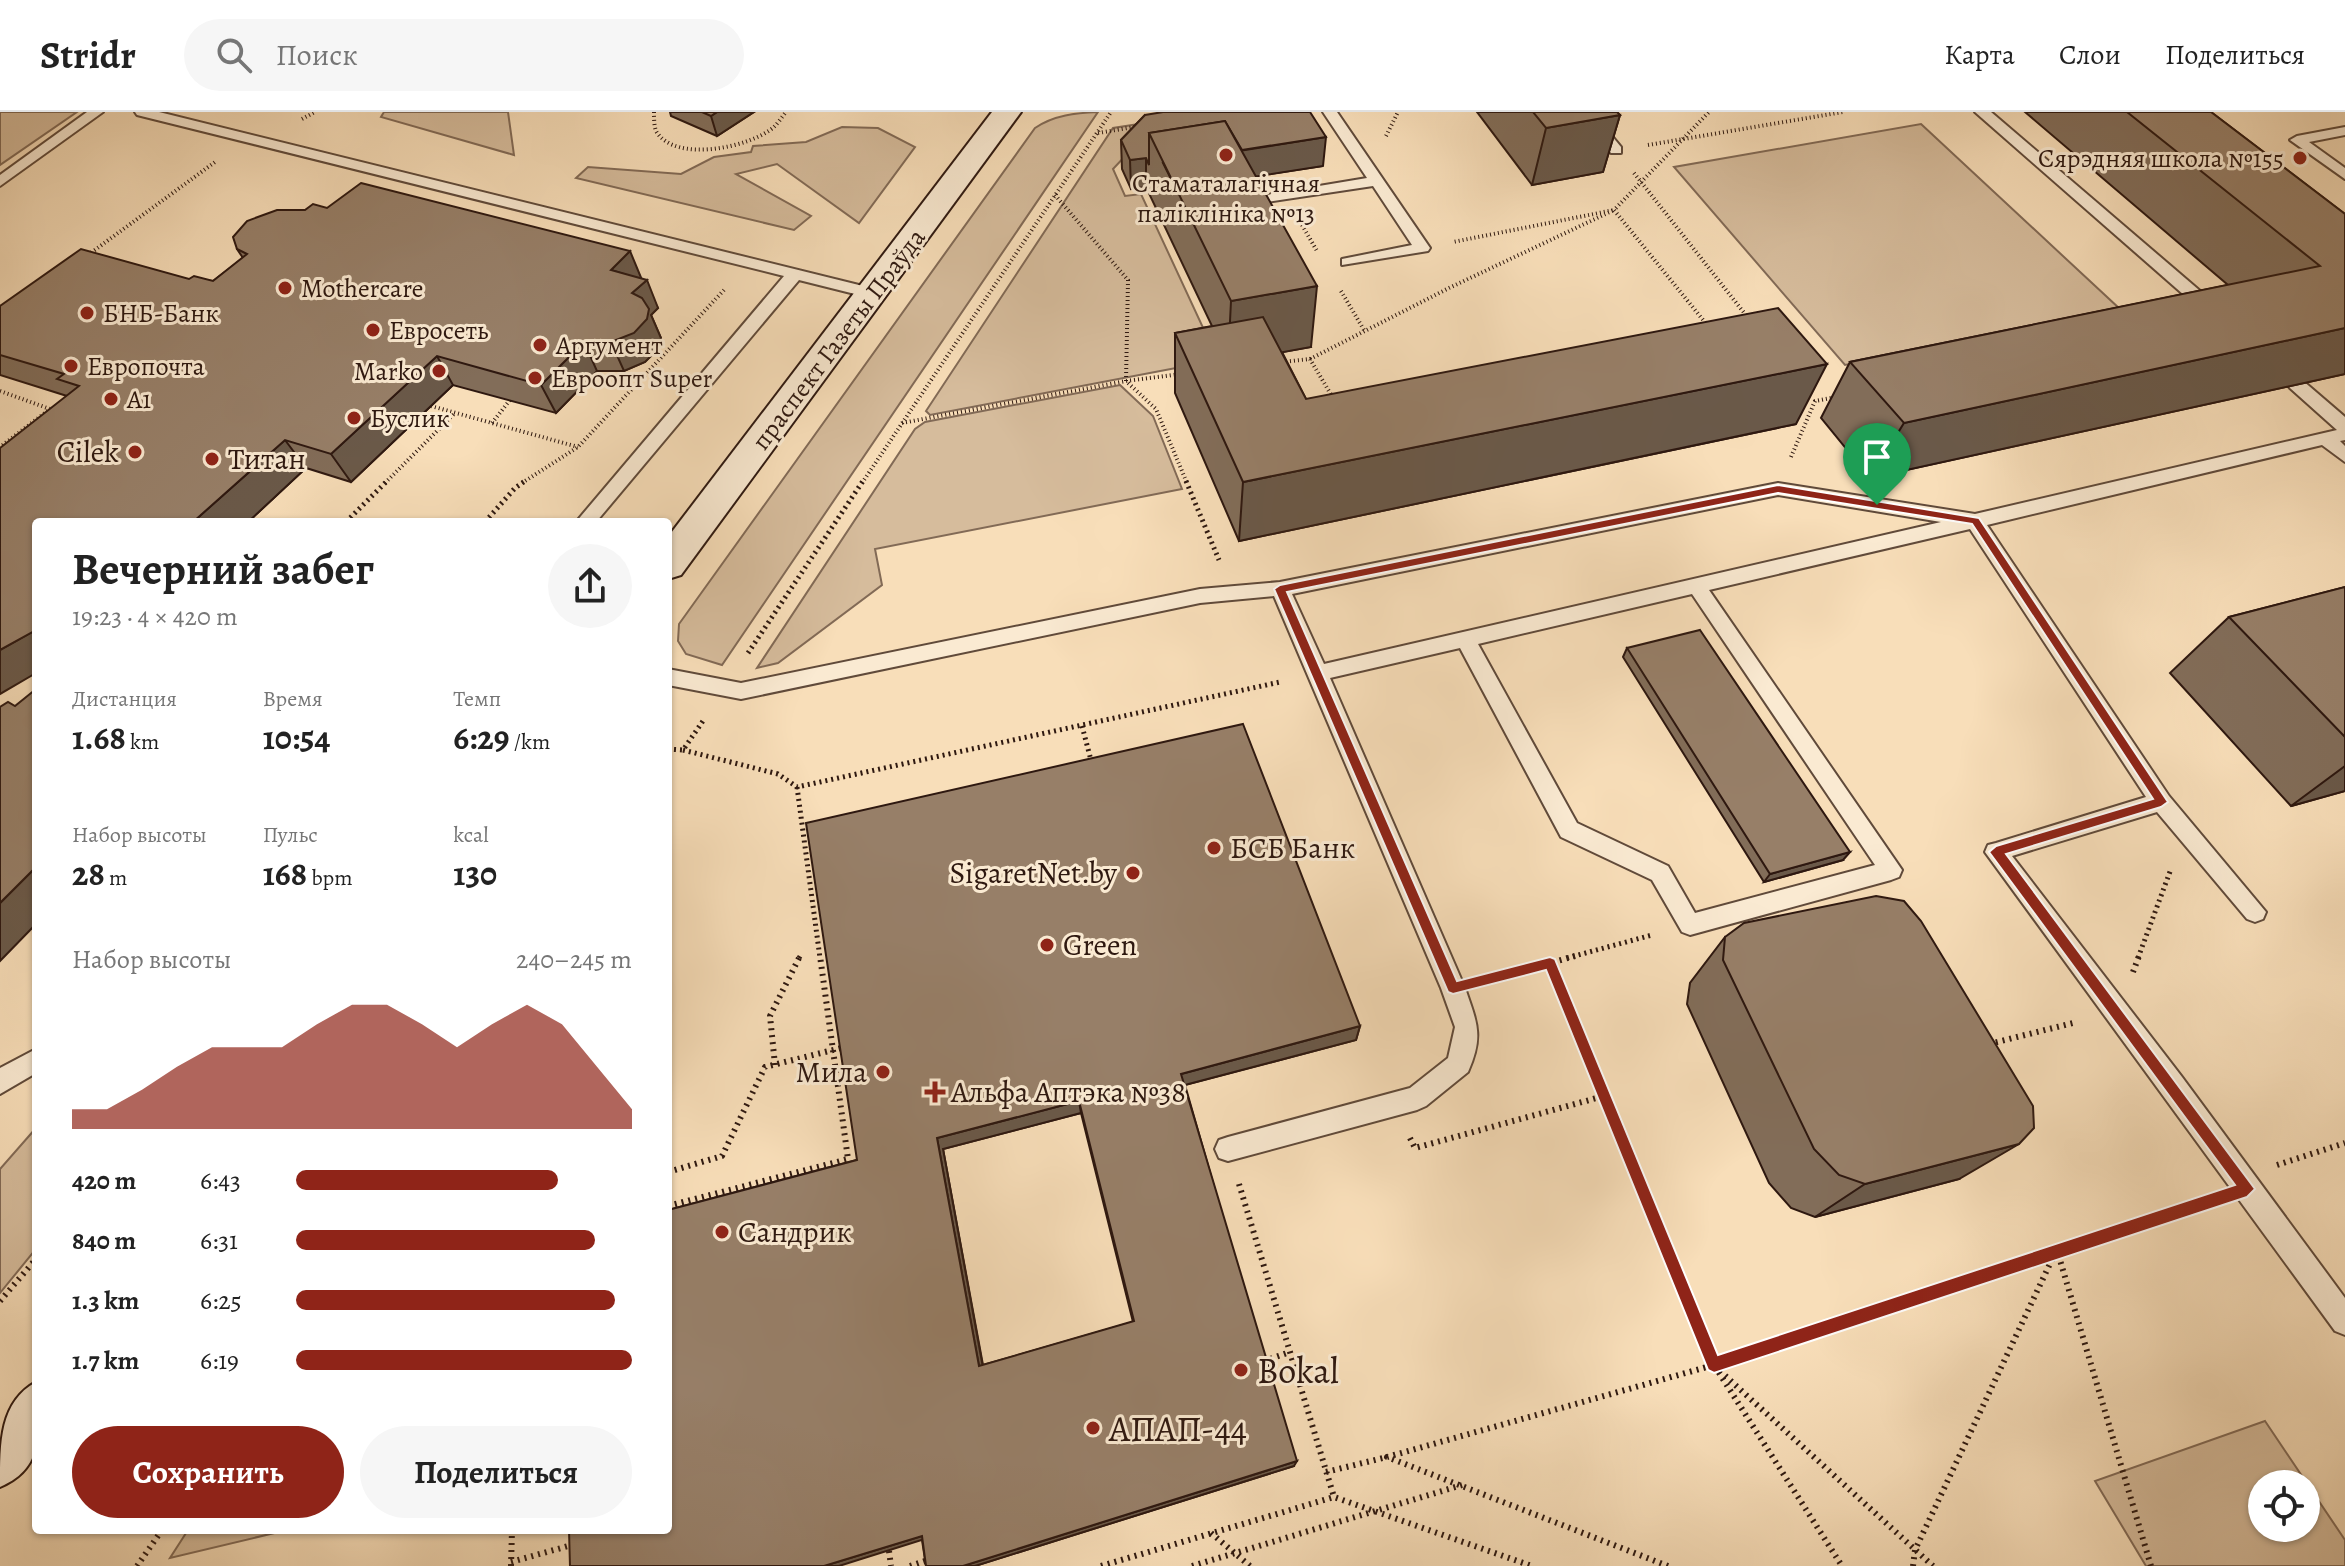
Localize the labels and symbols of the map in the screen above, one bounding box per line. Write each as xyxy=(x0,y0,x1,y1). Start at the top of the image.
place label: Сярэдняя школа №155 xyxy=(2038,141,2284,176)
marker: Стаматалагічная паліклініка №13 xyxy=(1217,146,1235,164)
marker: Сярэдняя школа №155 xyxy=(2291,149,2309,167)
place label: Стаматалагічная паліклініка №13 xyxy=(1132,166,1320,231)
street label: праспект Газеты Праўда xyxy=(743,221,933,457)
place label: Mothercare xyxy=(301,271,424,306)
marker: Mothercare xyxy=(276,279,294,297)
place label: БНБ-Банк xyxy=(103,296,219,331)
marker: БНБ-Банк xyxy=(78,304,96,322)
place label: Евросеть xyxy=(389,313,488,348)
marker: Евросеть xyxy=(364,321,382,339)
place label: Аргумент xyxy=(555,328,663,363)
marker: Аргумент xyxy=(531,336,549,354)
place label: Европочта xyxy=(87,349,205,384)
place label: Marko xyxy=(354,354,423,389)
marker: Европочта xyxy=(62,357,80,375)
place label: Евроопт Super xyxy=(551,361,713,396)
marker: Marko xyxy=(430,362,448,380)
marker: Евроопт Super xyxy=(526,369,544,387)
place label: A1 xyxy=(126,382,151,417)
marker: A1 xyxy=(102,390,120,408)
place label: Буслик xyxy=(370,401,450,436)
marker: Буслик xyxy=(345,409,363,427)
pin xyxy=(1843,423,1911,505)
place label: Cilek xyxy=(57,432,119,472)
place label: Титан xyxy=(228,439,306,479)
marker: Cilek xyxy=(126,443,144,461)
marker: Титан xyxy=(203,450,221,468)
place label: БСБ Банк xyxy=(1230,828,1355,868)
marker: БСБ Банк xyxy=(1205,839,1223,857)
place label: SigaretNet.by xyxy=(949,853,1118,893)
marker: SigaretNet.by xyxy=(1124,864,1142,882)
place label: Green xyxy=(1063,925,1137,965)
marker: Green xyxy=(1038,936,1056,954)
place label: Мила xyxy=(796,1052,867,1092)
marker: Мила xyxy=(874,1063,892,1081)
place label: Альфа Аптэка №38 xyxy=(950,1072,1186,1112)
marker: Альфа Аптэка №38 xyxy=(926,1083,944,1101)
place label: Сандрик xyxy=(738,1212,852,1252)
marker: Сандрик xyxy=(713,1223,731,1241)
place label: Bokal xyxy=(1257,1346,1339,1395)
marker: Bokal xyxy=(1232,1361,1250,1379)
place label: АПАП-44 xyxy=(1108,1404,1247,1453)
marker: АПАП-44 xyxy=(1084,1419,1102,1437)

